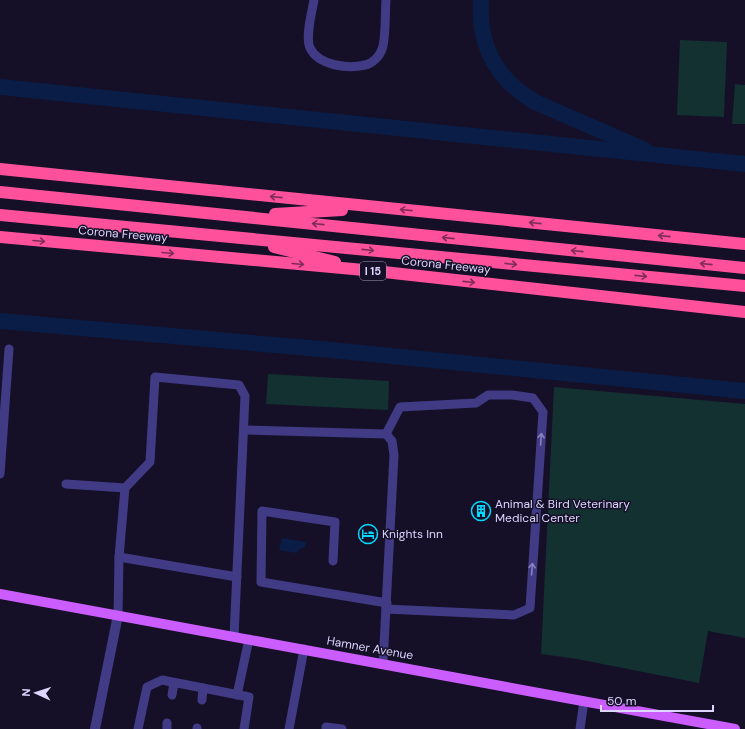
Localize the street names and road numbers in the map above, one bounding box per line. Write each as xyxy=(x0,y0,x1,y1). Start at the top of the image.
street label: Corona Freeway xyxy=(78,222,169,246)
street label: Corona Freeway xyxy=(401,252,492,278)
road number: I 15 xyxy=(360,262,386,280)
street label: Hamner Avenue xyxy=(326,633,415,664)

